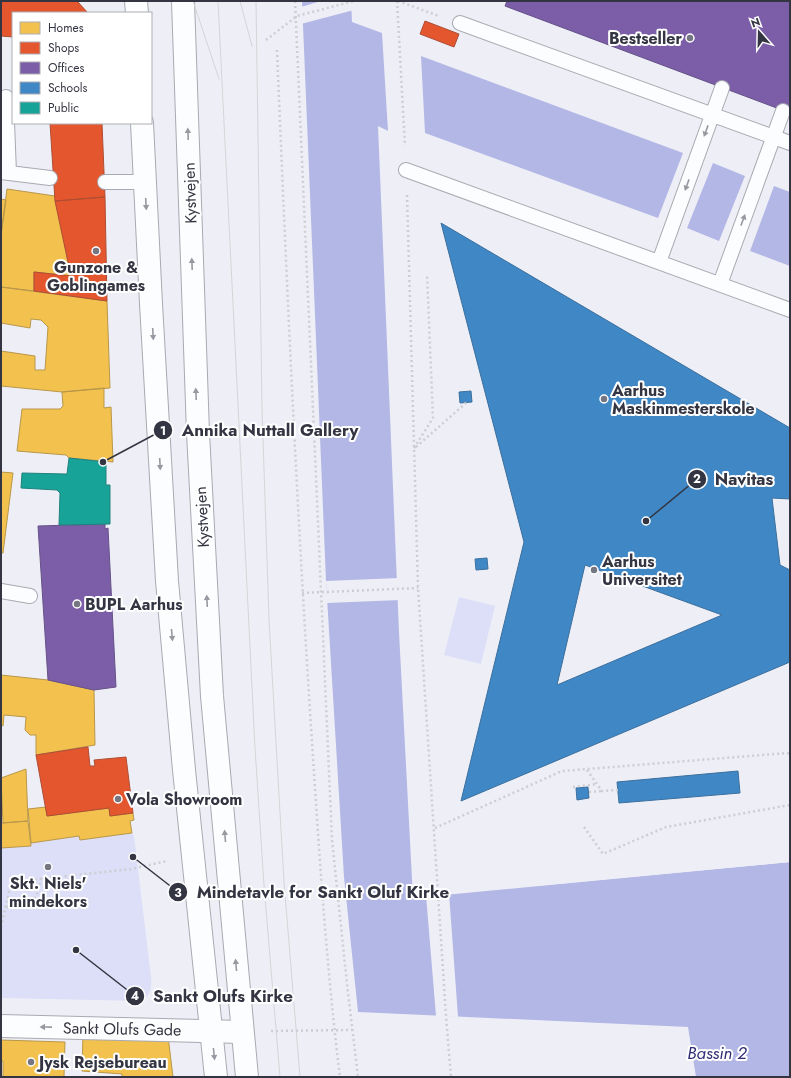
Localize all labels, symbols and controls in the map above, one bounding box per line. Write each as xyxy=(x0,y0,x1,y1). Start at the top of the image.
legend xyxy=(12,12,152,124)
north arrow xyxy=(739,12,779,52)
text: N xyxy=(749,14,762,32)
text: Homes xyxy=(48,19,84,37)
place label: Bestseller xyxy=(609,27,682,50)
marker: Bestseller xyxy=(685,33,695,43)
text: Shops xyxy=(48,39,79,57)
text: Offices xyxy=(48,59,84,77)
text: Schools xyxy=(48,79,87,97)
text: Public xyxy=(48,99,79,117)
one-way arrow xyxy=(703,125,709,137)
one-way arrow xyxy=(185,128,192,140)
street label: Kystvejen xyxy=(177,162,203,224)
one-way arrow xyxy=(683,179,689,191)
one-way arrow xyxy=(143,198,149,211)
one-way arrow xyxy=(740,214,746,226)
marker: Gunzone & Goblingames xyxy=(91,246,101,256)
place label: Gunzone & Goblingames xyxy=(47,256,145,297)
one-way arrow xyxy=(189,258,196,270)
one-way arrow xyxy=(149,328,156,340)
place label: Aarhus Maskinmesterskole xyxy=(611,379,755,420)
one-way arrow xyxy=(193,388,200,400)
marker: Aarhus Maskinmesterskole xyxy=(599,394,609,404)
callout: Annika Nuttall Gallery xyxy=(153,416,366,445)
text: Annika Nuttall Gallery xyxy=(181,418,359,442)
text: 1 xyxy=(160,422,166,440)
one-way arrow xyxy=(157,457,164,470)
callout: Navitas xyxy=(687,464,781,493)
text: Navitas xyxy=(715,467,774,491)
text: 2 xyxy=(693,470,701,488)
street label: Kystvejen xyxy=(189,486,215,548)
place label: Aarhus Universitet xyxy=(601,550,683,591)
marker: Aarhus Universitet xyxy=(589,565,599,575)
place label: BUPL Aarhus xyxy=(85,593,183,616)
one-way arrow xyxy=(203,595,210,607)
marker: BUPL Aarhus xyxy=(72,599,82,609)
one-way arrow xyxy=(169,629,175,641)
place label: Vola Showroom xyxy=(125,788,242,811)
marker: Vola Showroom xyxy=(113,794,123,804)
one-way arrow xyxy=(221,830,228,842)
marker: Skt. Niels' mindekors xyxy=(43,862,53,872)
place label: Skt. Niels' mindekors xyxy=(9,872,87,913)
callout: Mindetavle for Sankt Oluf Kirke xyxy=(168,878,457,907)
text: Mindetavle for Sankt Oluf Kirke xyxy=(197,880,450,904)
text: 3 xyxy=(174,884,182,902)
one-way arrow xyxy=(233,959,240,971)
callout: Sankt Olufs Kirke xyxy=(125,981,301,1010)
text: Sankt Olufs Kirke xyxy=(153,984,293,1008)
text: 4 xyxy=(131,987,139,1005)
street label: Sankt Olufs Gade xyxy=(63,1016,181,1042)
one-way arrow xyxy=(39,1024,52,1030)
water label: Bassin 2 xyxy=(687,1041,747,1065)
one-way arrow xyxy=(210,1048,217,1060)
place label: Jysk Rejsebureau xyxy=(36,1051,167,1074)
marker: Jysk Rejsebureau xyxy=(26,1057,36,1067)

